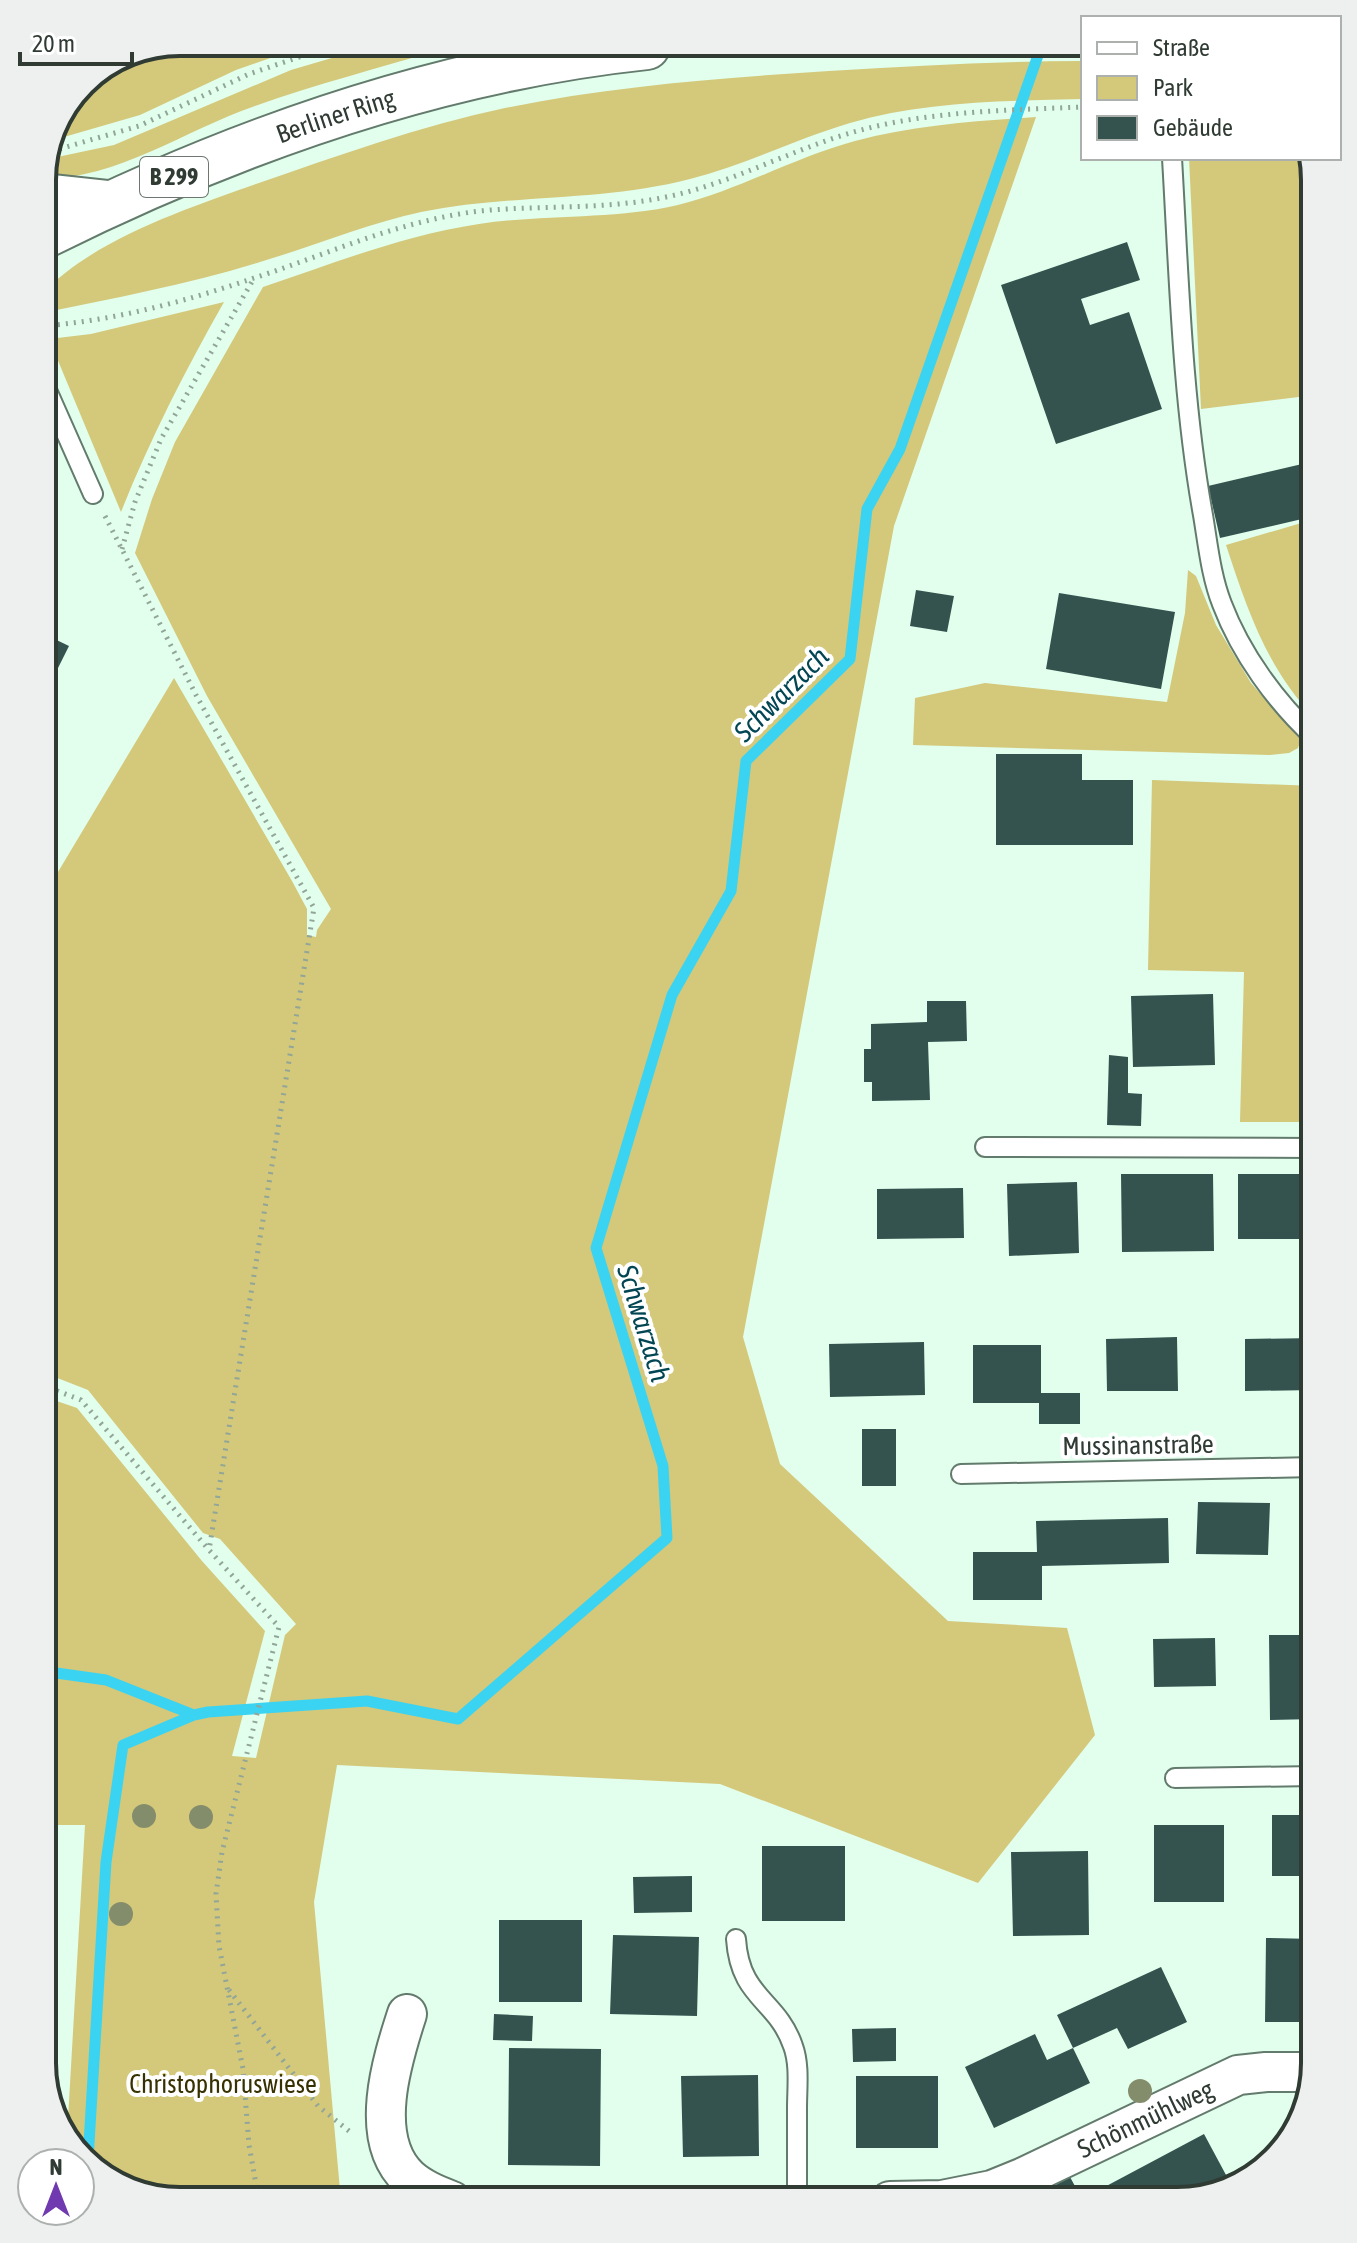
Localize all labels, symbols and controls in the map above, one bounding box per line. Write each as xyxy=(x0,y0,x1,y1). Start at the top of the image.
scale bar xyxy=(20,16,132,66)
legend xyxy=(1081,16,1341,160)
text: 20 m xyxy=(32,30,75,57)
text: Straße xyxy=(1153,34,1210,61)
text: Park xyxy=(1153,74,1194,101)
street label: Berliner Ring xyxy=(272,83,399,149)
text: Gebäude xyxy=(1153,114,1233,141)
road number: B 299 xyxy=(140,157,208,197)
water label: Schwarzach xyxy=(726,640,835,749)
water label: Schwarzach xyxy=(611,1260,677,1386)
street label: Mussinanstraße xyxy=(1062,1429,1214,1461)
park label: Christophoruswiese xyxy=(129,2069,317,2099)
street label: Schönmühlweg xyxy=(1073,2074,1219,2164)
north arrow xyxy=(16,2147,96,2227)
text: N xyxy=(50,2154,62,2180)

